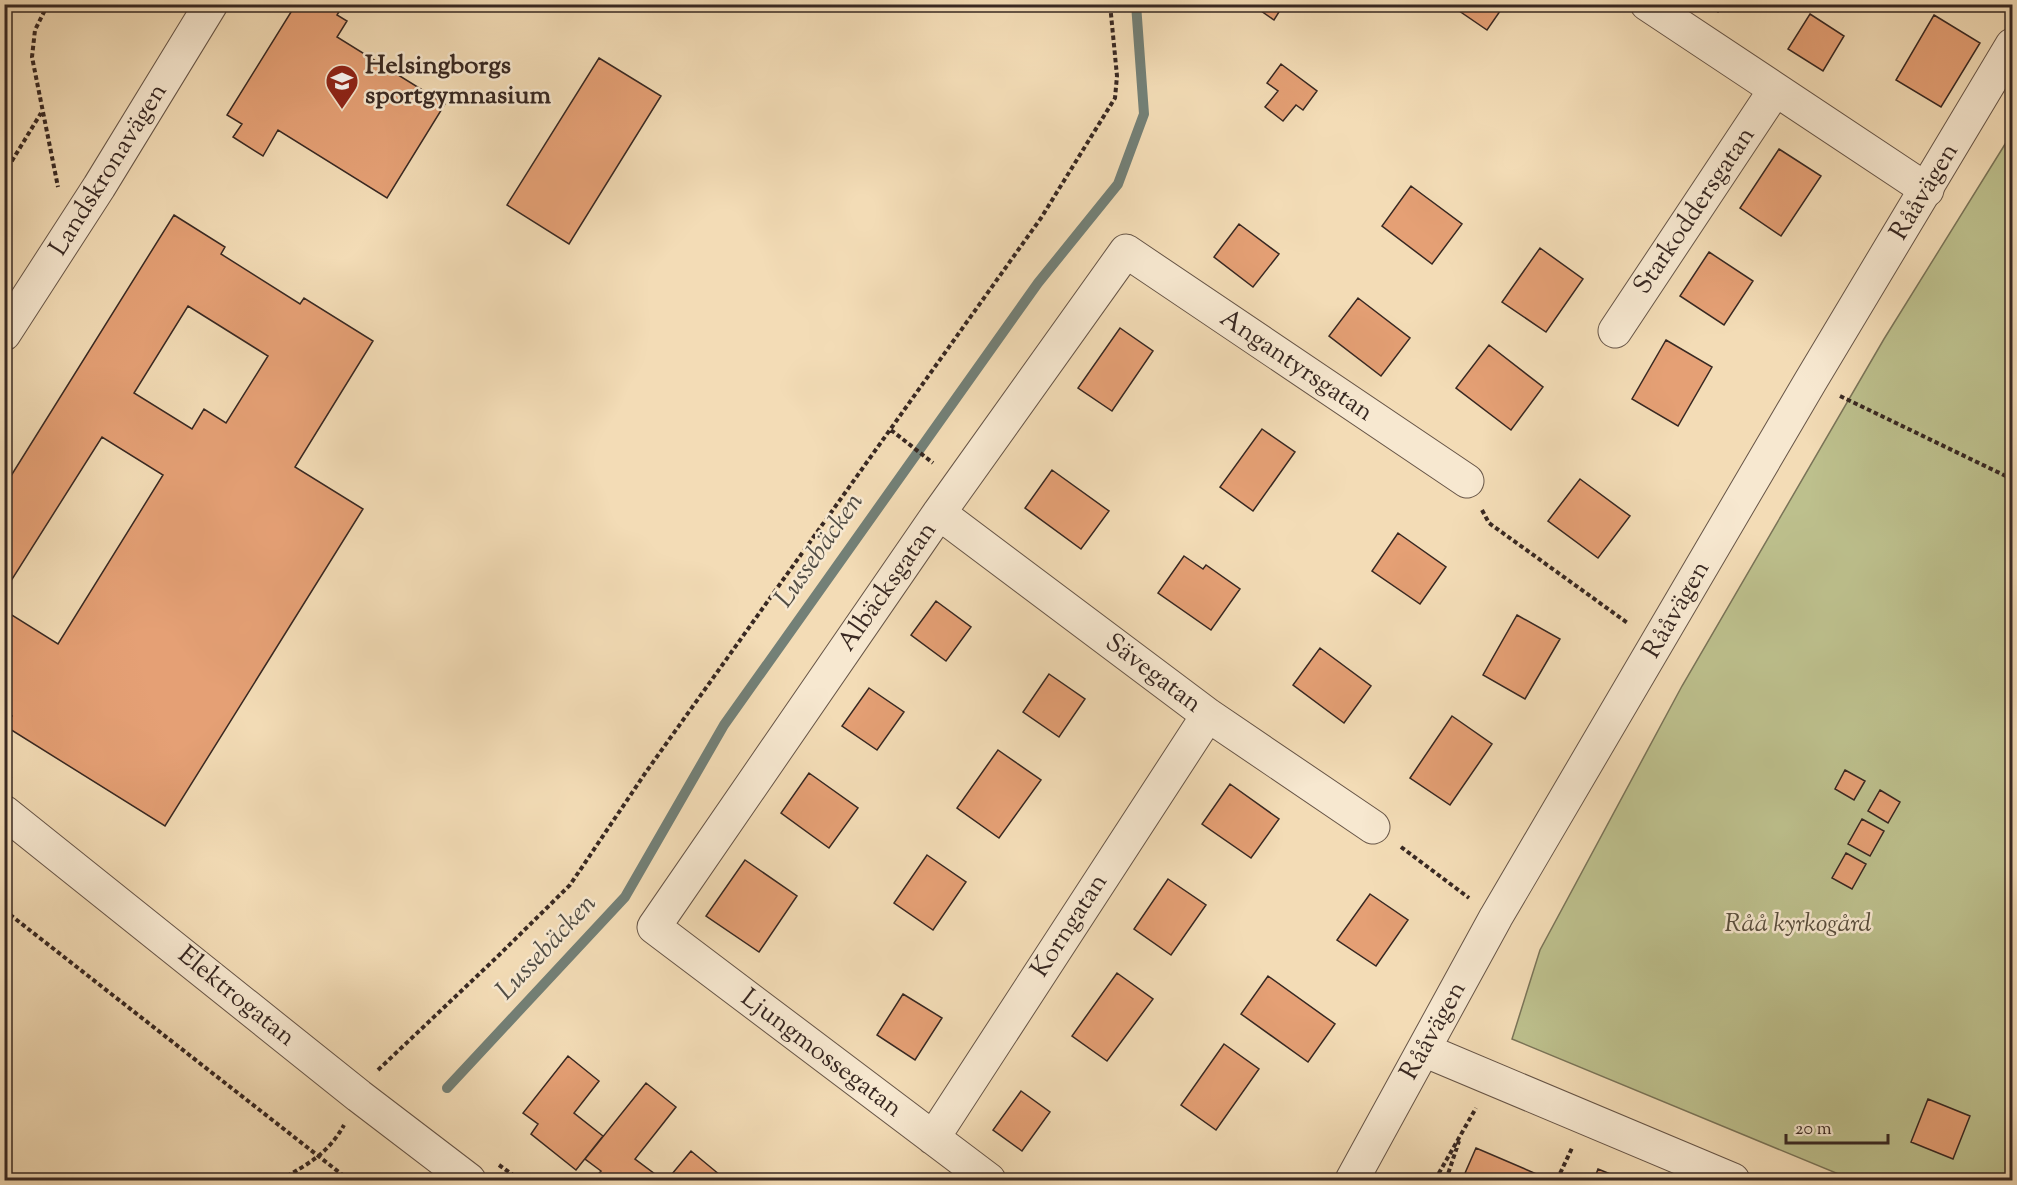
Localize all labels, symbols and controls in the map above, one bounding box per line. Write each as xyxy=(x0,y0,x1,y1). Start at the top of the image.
place label: Helsingborgs sportgymnasium xyxy=(365,48,551,115)
school or university icon: Helsingborgs sportgymnasium xyxy=(324,63,360,110)
street label: Landskronavägen xyxy=(41,76,177,264)
street label: Starkoddersgatan xyxy=(1625,120,1765,302)
street label: Rååvägen xyxy=(1881,136,1969,248)
street label: Angantyrsgatan xyxy=(1212,301,1380,431)
water label: Lussebäcken xyxy=(766,486,874,616)
street label: Albäcksgatan xyxy=(830,515,946,659)
street label: Rååvägen xyxy=(1634,554,1720,666)
street label: Sävegatan xyxy=(1097,625,1209,723)
street label: Korngatan xyxy=(1023,867,1117,985)
water label: Lussebäcken xyxy=(488,886,606,1010)
park label: Råå kyrkogård xyxy=(1725,906,1872,943)
street label: Elektrogatan xyxy=(169,938,303,1056)
street label: Rååvägen xyxy=(1392,975,1476,1087)
street label: Ljungmossegatan xyxy=(732,981,910,1127)
scale bar xyxy=(1786,1107,1888,1145)
text: 20 m xyxy=(1795,1117,1832,1143)

